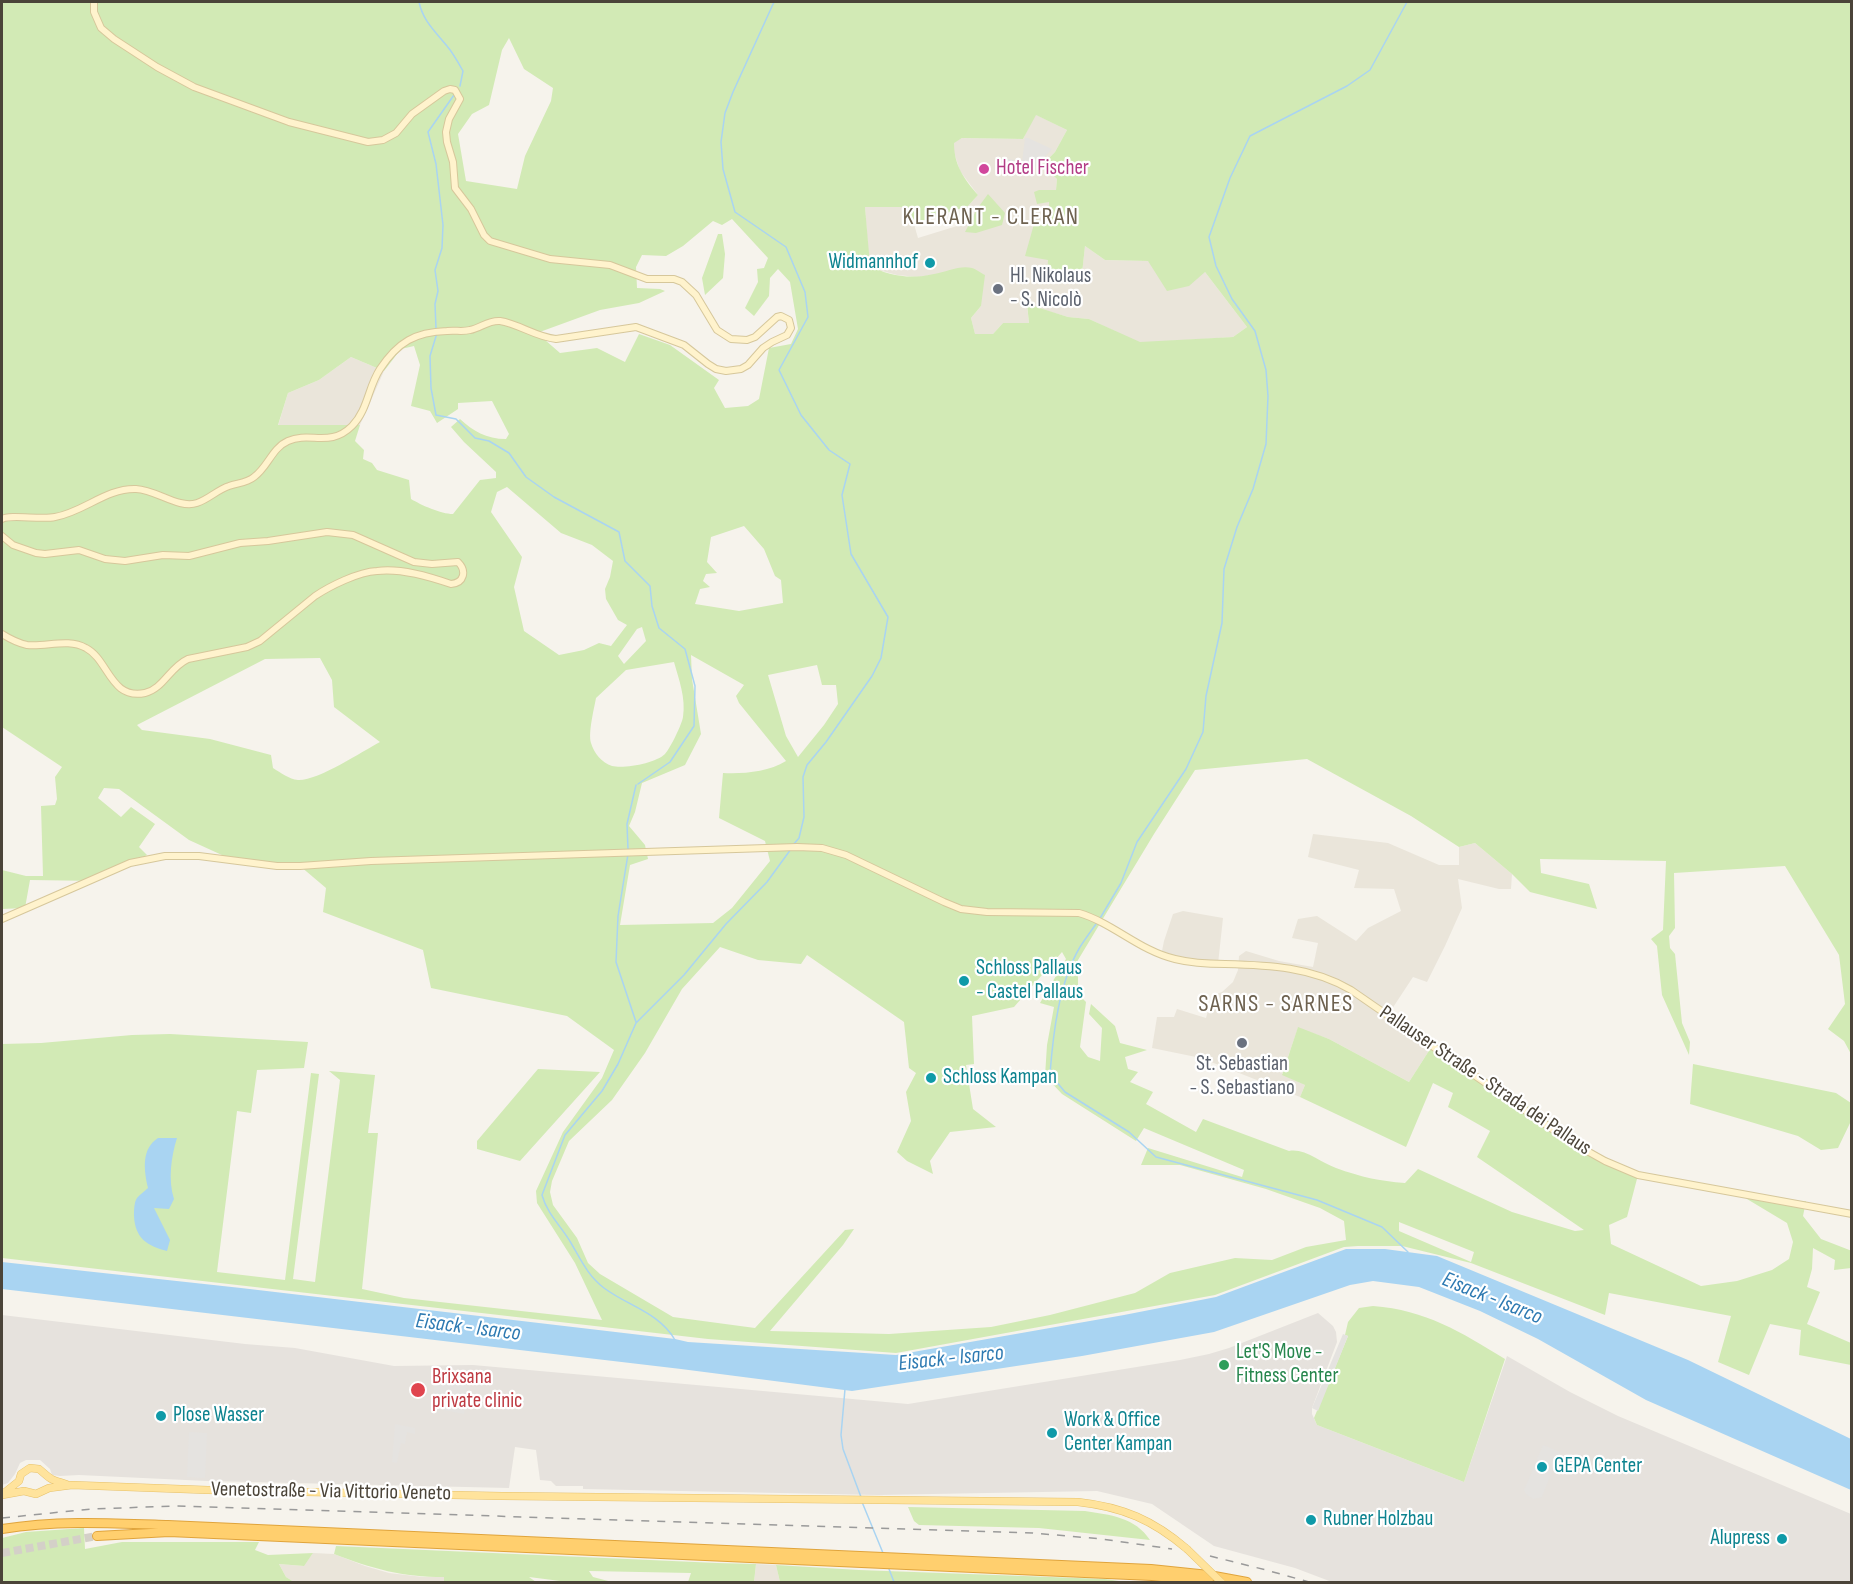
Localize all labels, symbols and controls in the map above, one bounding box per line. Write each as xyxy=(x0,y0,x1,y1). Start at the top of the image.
place label: Hotel Fischer xyxy=(996,156,1089,182)
marker: Hotel Fischer xyxy=(977,162,991,176)
district label: KLERANT - CLERAN xyxy=(903,204,1079,232)
place label: Widmannhof xyxy=(828,250,918,276)
marker: Widmannhof xyxy=(923,256,937,270)
place label: Hl. Nikolaus - S. Nicolò xyxy=(1010,264,1091,314)
marker: Hl. Nikolaus - S. Nicolò xyxy=(991,282,1005,296)
place label: Schloss Pallaus - Castel Pallaus xyxy=(976,956,1083,1006)
marker: Schloss Pallaus - Castel Pallaus xyxy=(957,974,971,988)
district label: SARNS - SARNES xyxy=(1198,991,1354,1019)
street label: Pallauser Straße - Strada dei Pallaus xyxy=(1374,1001,1596,1161)
marker: St. Sebastian - S. Sebastiano xyxy=(1235,1036,1249,1050)
place label: St. Sebastian - S. Sebastiano xyxy=(1189,1052,1295,1102)
place label: Schloss Kampan xyxy=(943,1065,1057,1091)
marker: Schloss Kampan xyxy=(924,1071,938,1085)
water label: Eisack - Isarco xyxy=(1438,1267,1546,1331)
water label: Eisack - Isarco xyxy=(414,1308,522,1348)
water label: Eisack - Isarco xyxy=(897,1340,1005,1378)
place label: Let'S Move - Fitness Center xyxy=(1236,1340,1338,1390)
marker: Let'S Move - Fitness Center xyxy=(1217,1358,1231,1372)
place label: Brixsana private clinic xyxy=(432,1365,522,1415)
marker: Brixsana private clinic xyxy=(409,1381,427,1399)
place label: Plose Wasser xyxy=(173,1403,264,1429)
place label: Work & Office Center Kampan xyxy=(1064,1408,1172,1458)
marker: Plose Wasser xyxy=(154,1409,168,1423)
marker: Work & Office Center Kampan xyxy=(1045,1426,1059,1440)
place label: GEPA Center xyxy=(1554,1454,1642,1480)
marker: GEPA Center xyxy=(1535,1460,1549,1474)
street label: Venetostraße - Via Vittorio Veneto xyxy=(211,1477,451,1507)
place label: Rubner Holzbau xyxy=(1323,1507,1433,1533)
marker: Rubner Holzbau xyxy=(1304,1513,1318,1527)
place label: Alupress xyxy=(1710,1526,1770,1552)
marker: Alupress xyxy=(1775,1532,1789,1546)

